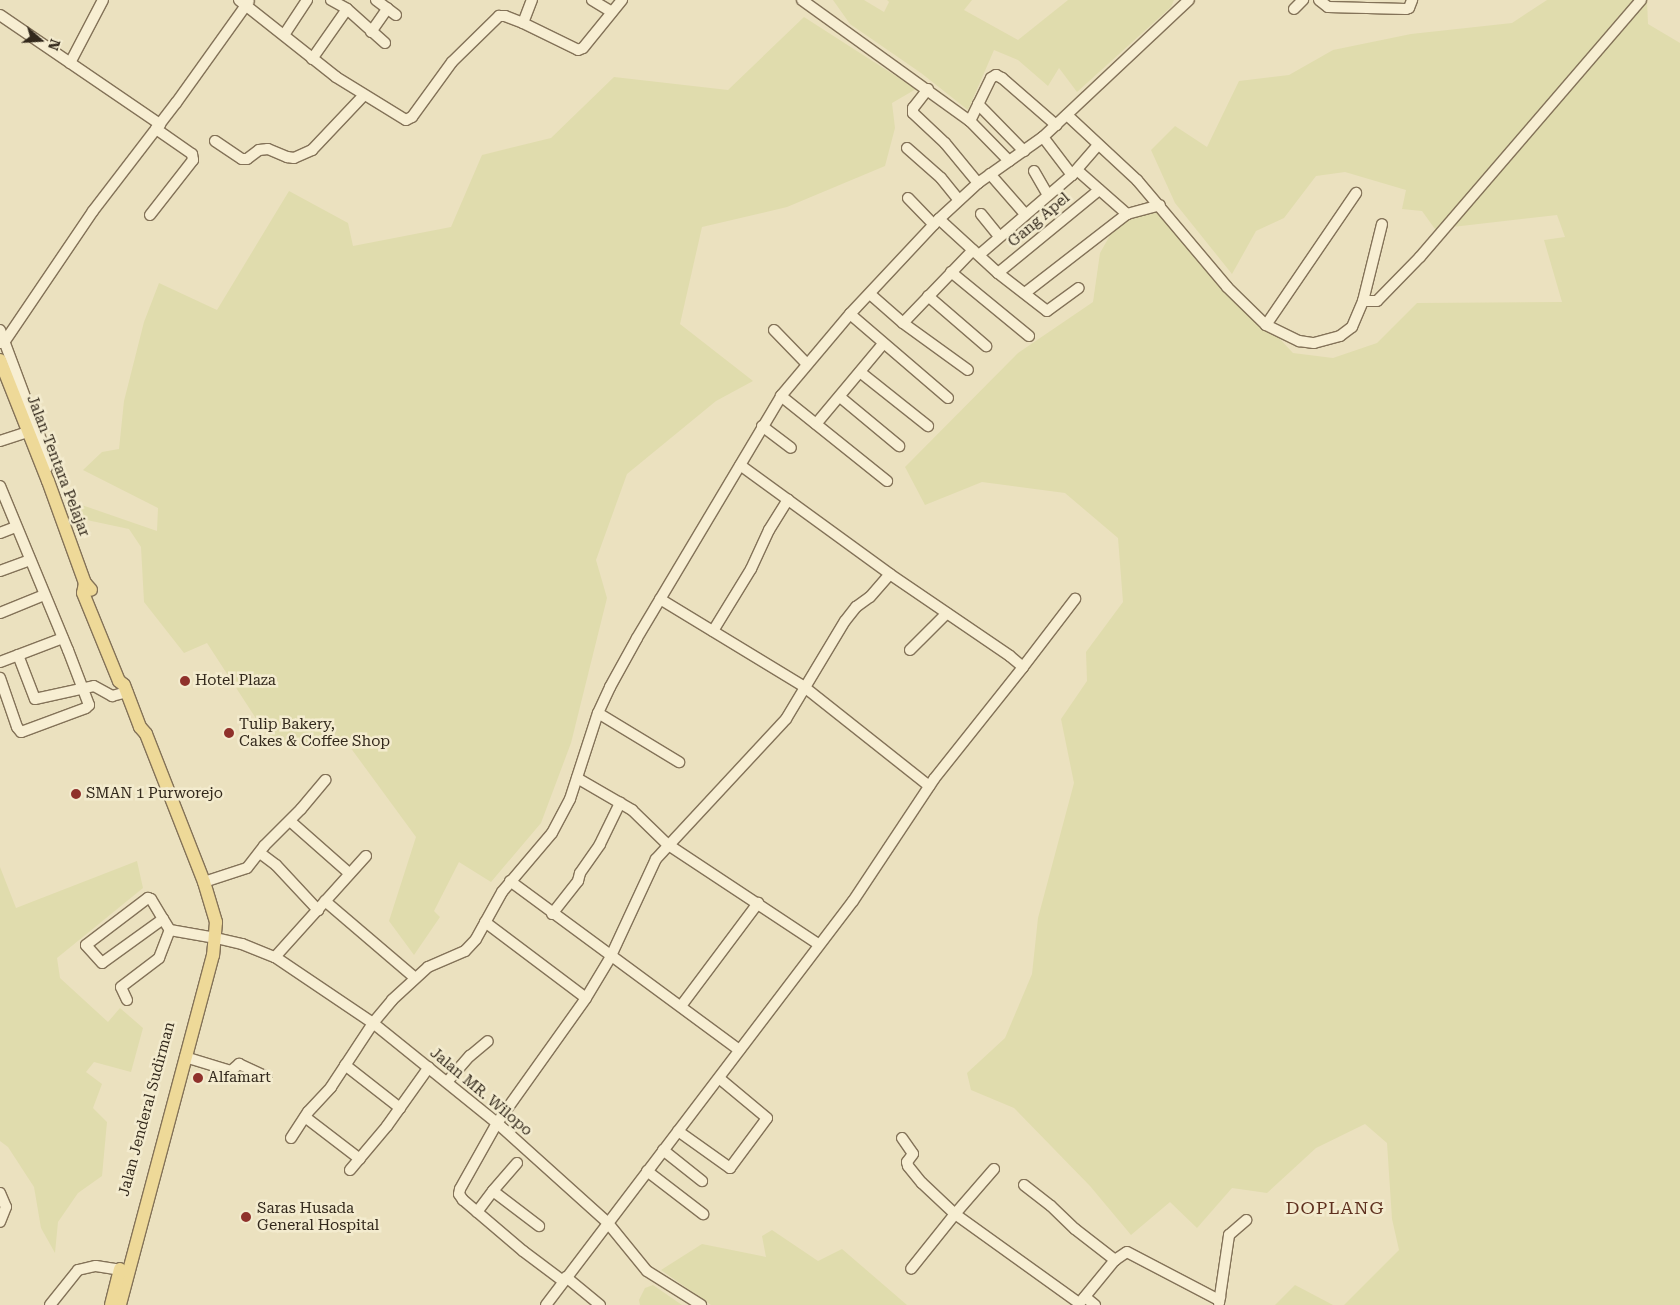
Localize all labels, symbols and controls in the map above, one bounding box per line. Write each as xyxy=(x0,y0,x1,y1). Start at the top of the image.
north arrow xyxy=(15,15,65,65)
text: N xyxy=(45,37,64,53)
street label: Gang Apel xyxy=(1005,189,1073,251)
street label: Jalan Tentara Pelajar xyxy=(23,393,93,539)
place label: Hotel Plaza xyxy=(195,672,276,690)
marker: Hotel Plaza xyxy=(179,675,191,687)
place label: Tulip Bakery, Cakes & Coffee Shop xyxy=(239,715,390,750)
marker: Tulip Bakery, Cakes & Coffee Shop xyxy=(223,727,235,739)
place label: SMAN 1 Purworejo xyxy=(86,785,223,803)
marker: SMAN 1 Purworejo xyxy=(70,788,82,800)
street label: Jalan Jenderal Sudirman xyxy=(115,1020,179,1198)
street label: Jalan MR. Wilopo xyxy=(426,1044,536,1140)
place label: Alfamart xyxy=(208,1069,271,1087)
marker: Alfamart xyxy=(192,1072,204,1084)
district label: DOPLANG xyxy=(1285,1197,1385,1219)
place label: Saras Husada General Hospital xyxy=(257,1199,379,1234)
marker: Saras Husada General Hospital xyxy=(239,1210,253,1224)

